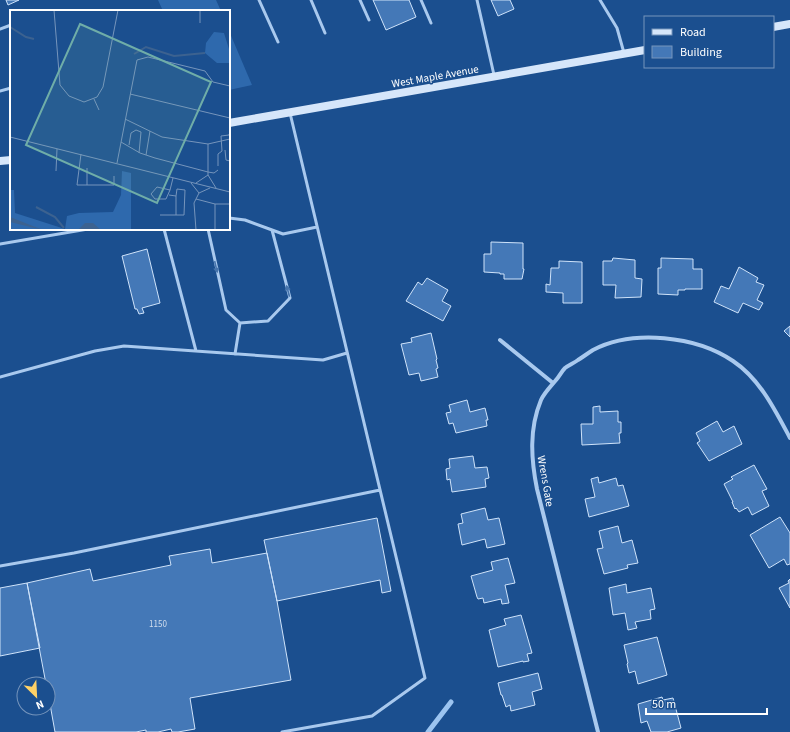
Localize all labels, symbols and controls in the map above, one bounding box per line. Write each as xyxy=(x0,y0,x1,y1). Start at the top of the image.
inset map xyxy=(10,10,230,230)
legend xyxy=(644,16,774,68)
text: Road xyxy=(680,24,706,41)
text: Building xyxy=(680,44,722,61)
street label: West Maple Avenue xyxy=(390,61,480,92)
one-way arrow xyxy=(214,261,220,273)
one-way arrow xyxy=(285,285,291,297)
street label: Wrens Gate xyxy=(534,454,557,508)
house number: 1150 xyxy=(149,618,167,631)
north arrow xyxy=(16,676,56,716)
scale bar xyxy=(646,690,767,716)
text: N xyxy=(33,696,46,713)
text: 50 m xyxy=(652,696,676,713)

